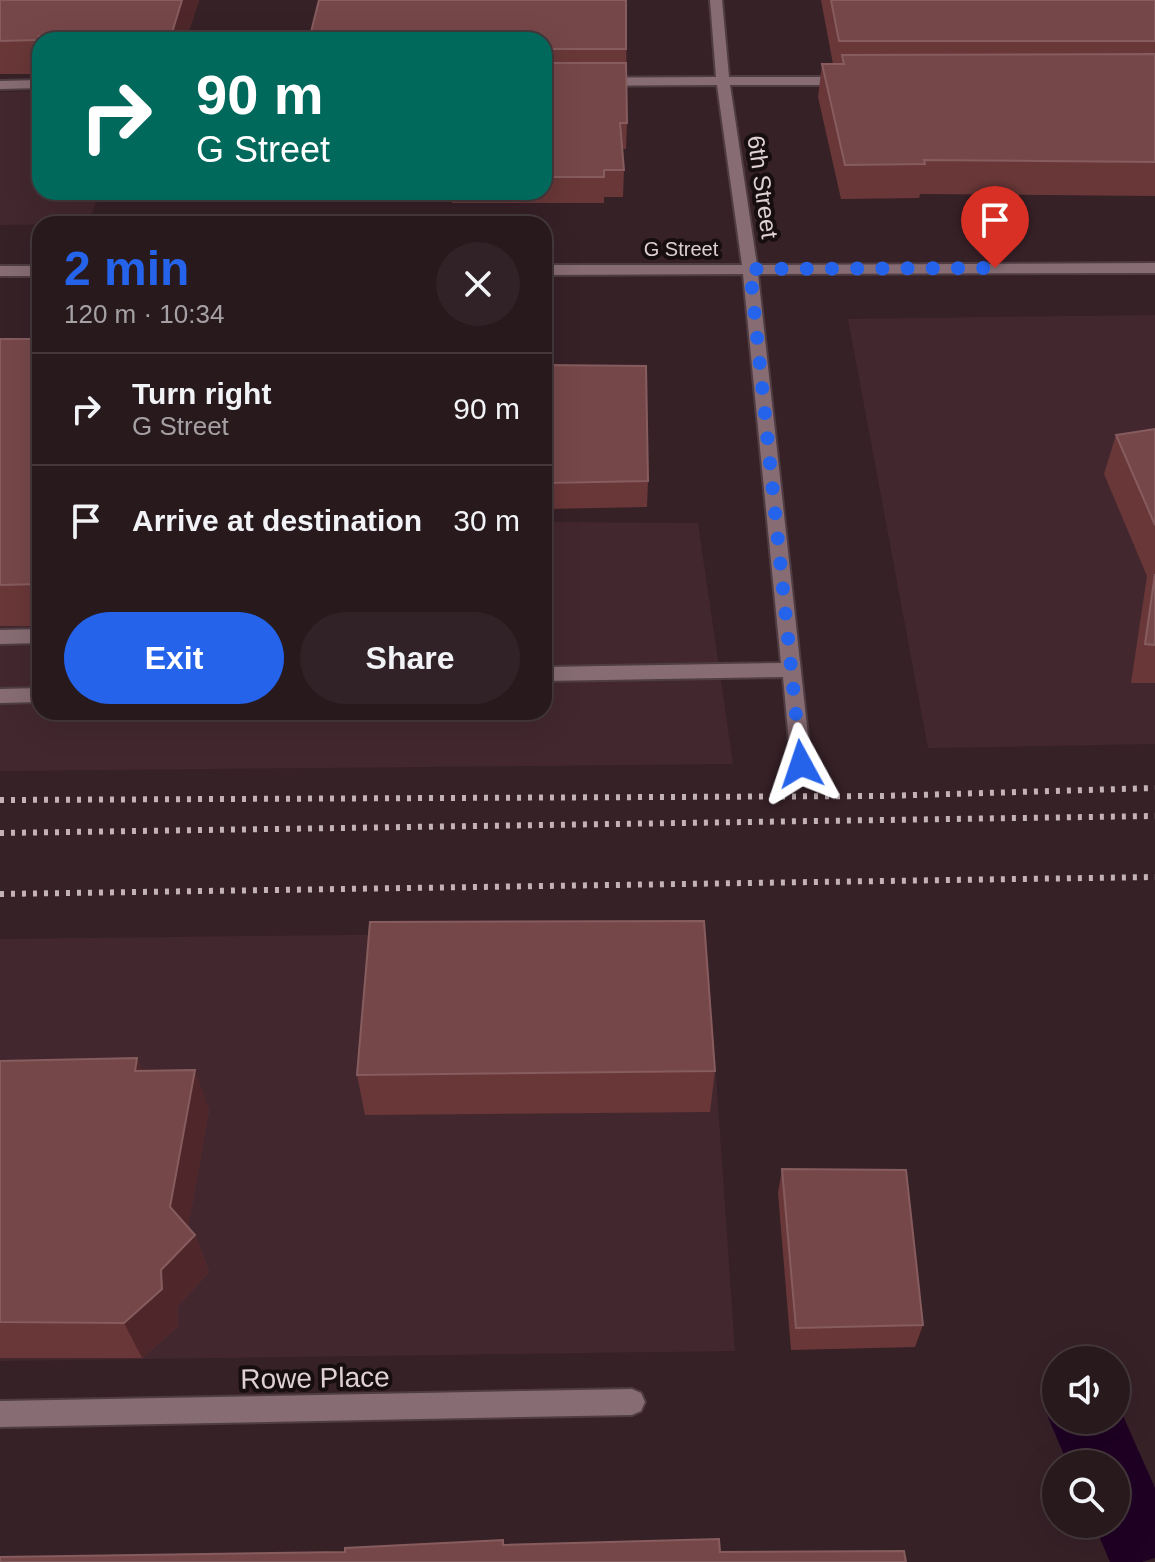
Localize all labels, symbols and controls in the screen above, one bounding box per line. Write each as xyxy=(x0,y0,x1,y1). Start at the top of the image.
text: 90 m xyxy=(196,63,324,126)
icon: right xyxy=(64,64,168,168)
text: G Street xyxy=(196,129,330,170)
street label: 6th Street xyxy=(742,134,784,241)
pin xyxy=(961,186,1029,268)
icon: arrive xyxy=(973,198,1017,242)
street label: G Street xyxy=(644,238,719,260)
text: 2 min xyxy=(64,242,189,295)
button: close xyxy=(436,242,520,326)
text: 120 m · 10:34 xyxy=(64,299,224,329)
text: Turn right xyxy=(132,377,271,410)
icon: right xyxy=(64,387,108,431)
text: 90 m xyxy=(453,392,520,425)
text: G Street xyxy=(132,411,229,441)
icon: arrive xyxy=(64,499,108,543)
text: Arrive at destination xyxy=(132,504,422,537)
text: 30 m xyxy=(453,504,520,537)
button: Exit xyxy=(64,612,284,704)
button: Share xyxy=(300,612,520,704)
position arrow xyxy=(759,722,843,806)
map controls xyxy=(1042,1346,1130,1538)
button: sound xyxy=(1042,1346,1130,1434)
street label: Rowe Place xyxy=(240,1361,390,1395)
button: search xyxy=(1042,1450,1130,1538)

